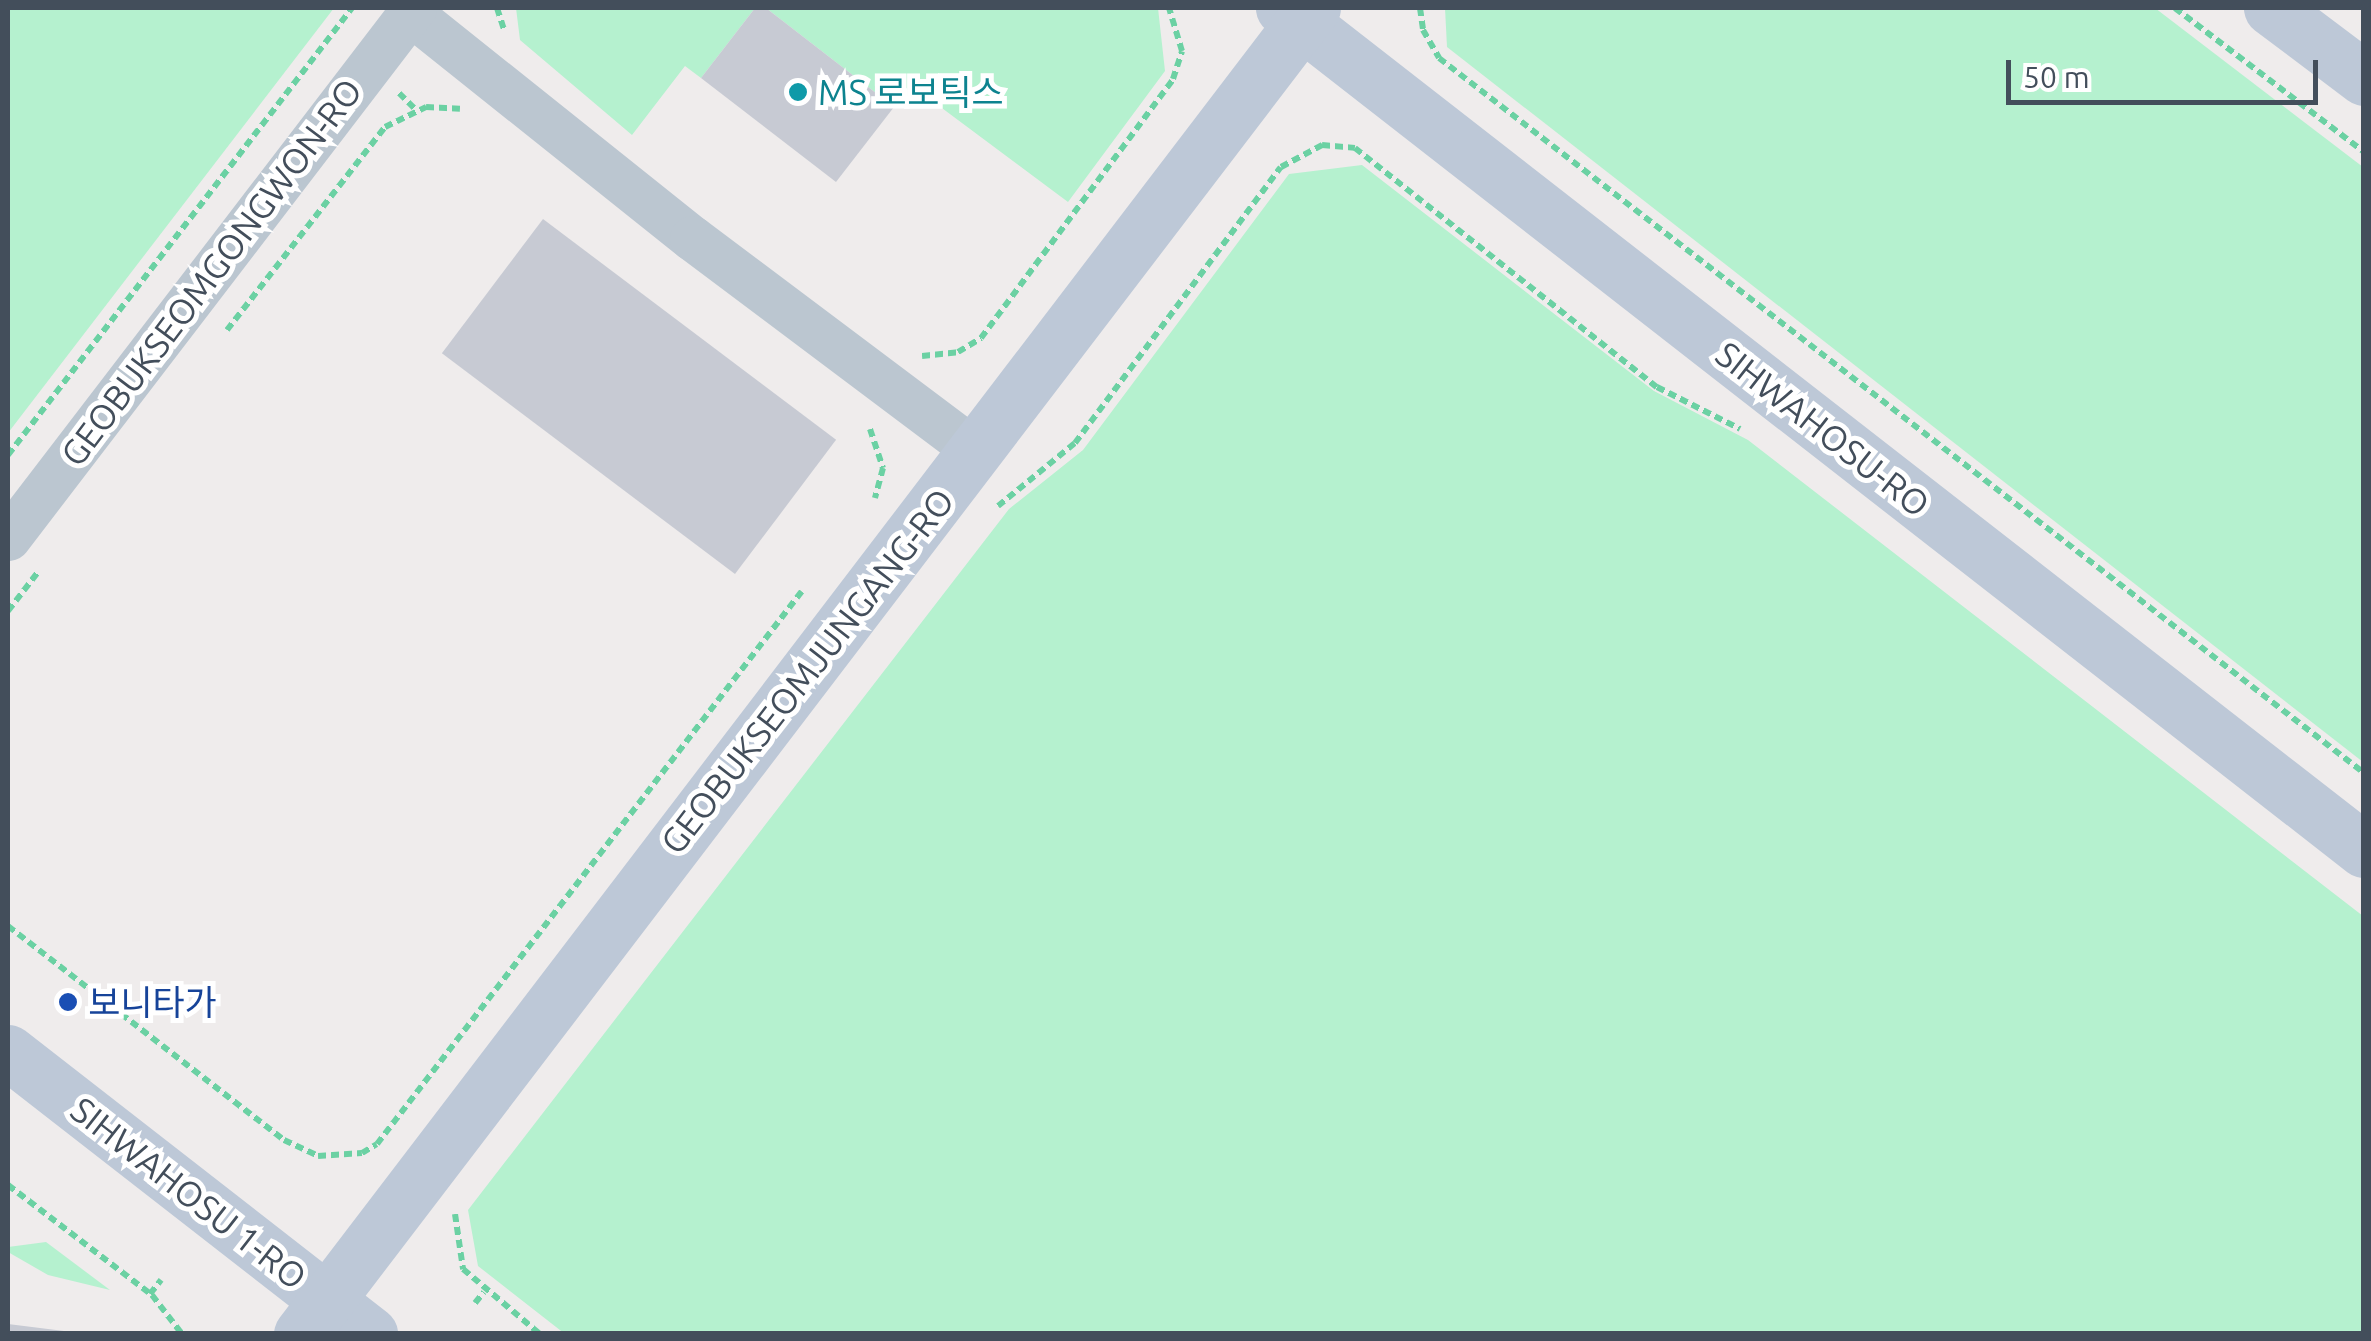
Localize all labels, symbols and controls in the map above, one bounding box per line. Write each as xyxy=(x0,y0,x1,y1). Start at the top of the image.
scale bar xyxy=(2011,40,2324,102)
text: 50 m xyxy=(2023,60,2090,94)
street label: GEOBUKSEOMGONGWON-RO xyxy=(52,70,370,474)
place label: MS 로보틱스 xyxy=(818,71,1004,113)
marker: MS 로보틱스 xyxy=(787,81,809,103)
street label: SIHWAHOSU-RO xyxy=(1708,333,1938,525)
street label: GEOBUKSEOMJUNGANG-RO xyxy=(652,480,962,862)
place label: 보니타가 xyxy=(88,981,217,1023)
marker: 보니타가 xyxy=(57,991,79,1013)
street label: SIHWAHOSU 1-RO xyxy=(63,1088,315,1298)

